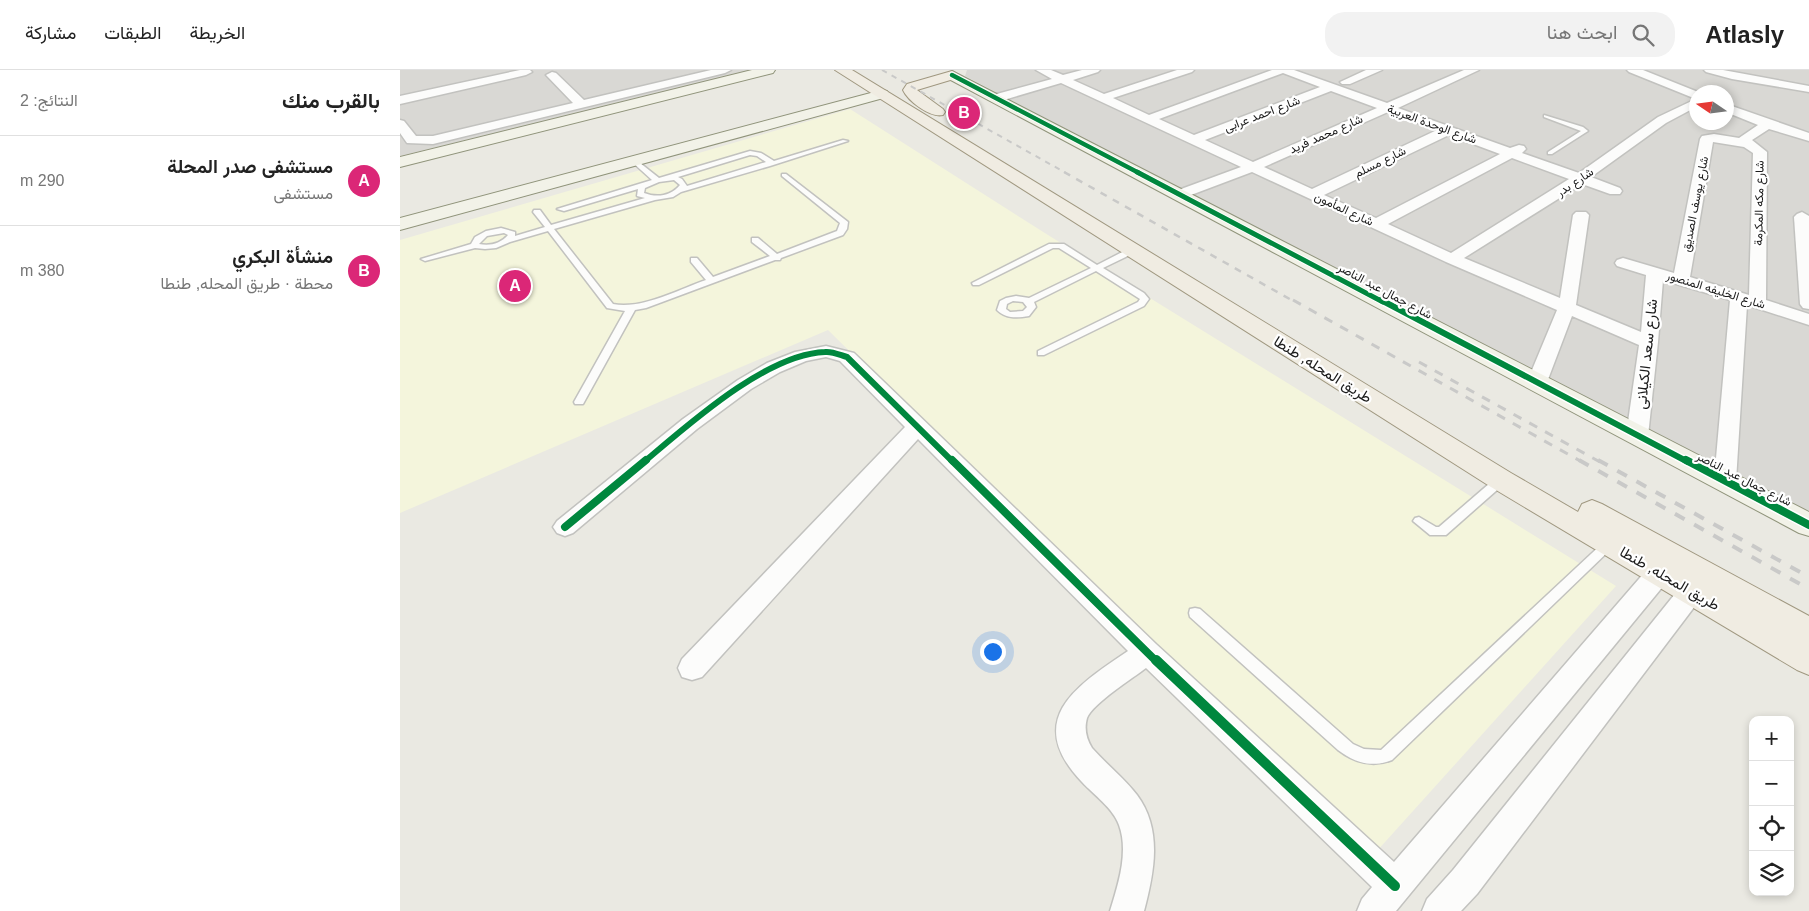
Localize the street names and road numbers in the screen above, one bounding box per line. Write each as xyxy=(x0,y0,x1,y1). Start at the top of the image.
street label: شارع احمد عرابى xyxy=(1222,93,1303,137)
street label: شارع الوحدة العربية xyxy=(1385,101,1479,149)
street label: شارع محمد فريد xyxy=(1287,112,1366,158)
street label: شارع مسلم xyxy=(1352,144,1409,182)
street label: شارع يوسف الصديق xyxy=(1679,155,1713,253)
street label: شارع مكه المكرمة xyxy=(1751,160,1769,246)
street label: شارع بدر xyxy=(1553,165,1597,202)
street label: شارع المأمون xyxy=(1311,189,1376,231)
street label: شارع جمال عبد الناصر xyxy=(1334,260,1435,324)
street label: شارع الخليفه المنصور xyxy=(1663,268,1767,314)
street label: شارع سعد الكيلانى xyxy=(1632,298,1663,410)
street label: طريق المحله, طنطا xyxy=(1270,332,1375,408)
street label: شارع جمال عبد الناصر xyxy=(1692,449,1794,511)
street label: طريق المحله, طنطا xyxy=(1616,543,1723,615)

